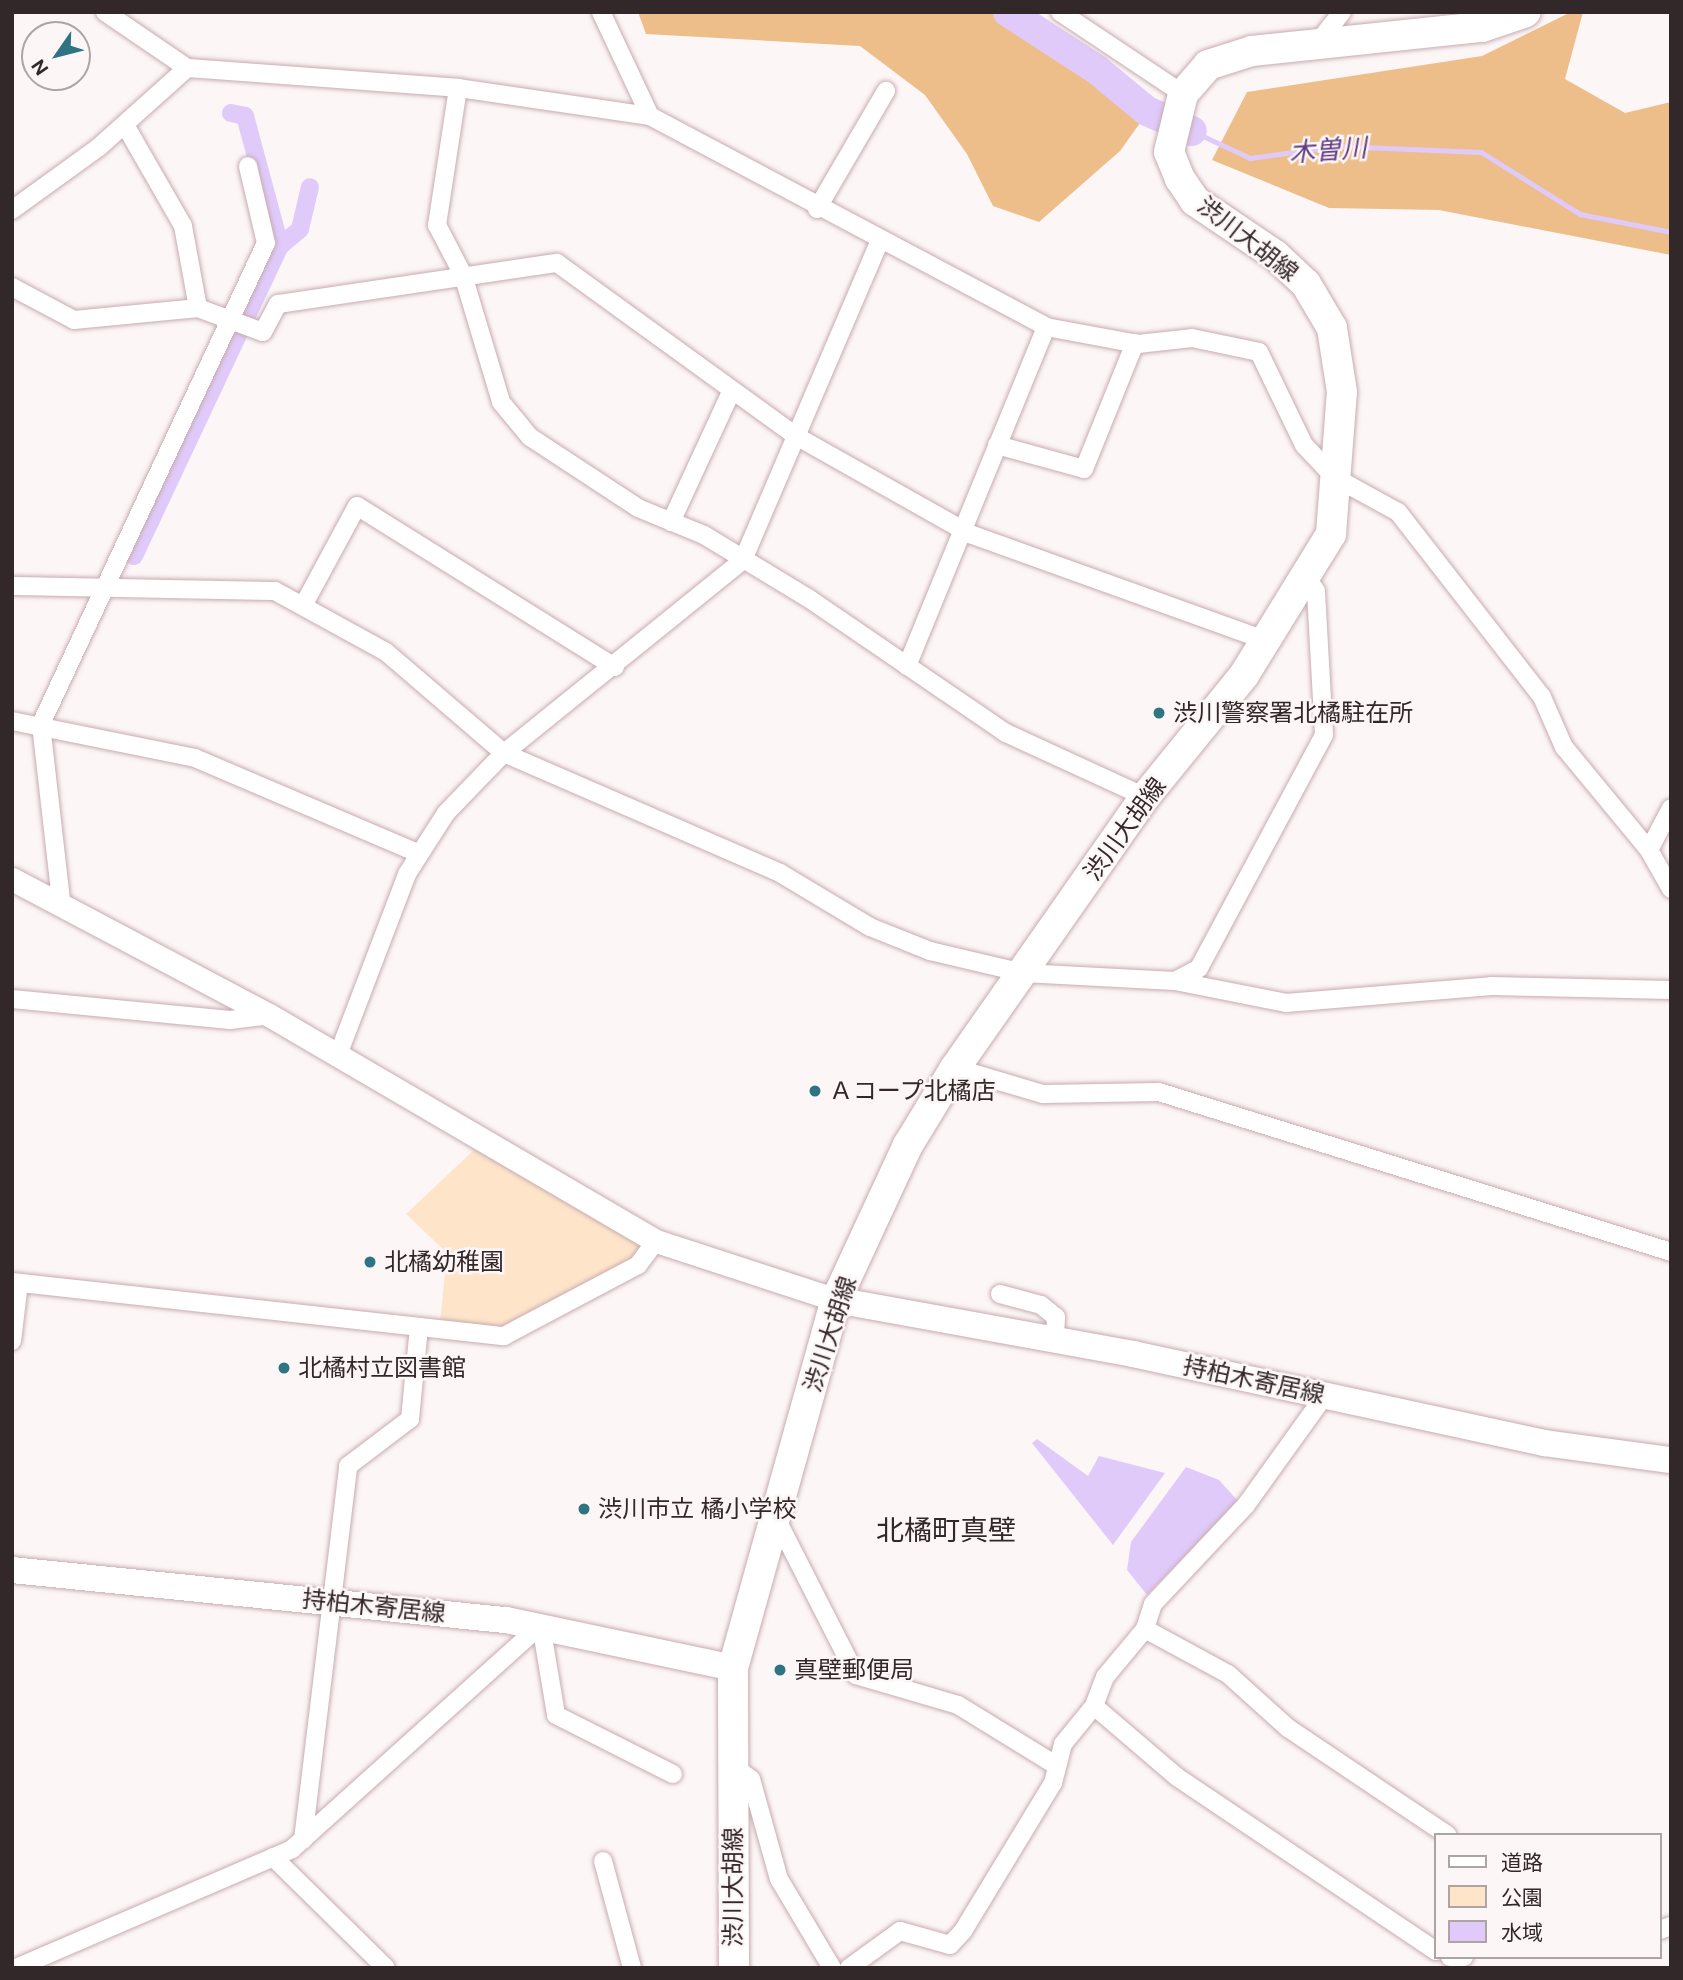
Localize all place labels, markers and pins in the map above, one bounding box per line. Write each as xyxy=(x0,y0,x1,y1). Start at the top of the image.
place label: 渋川警察署北橘駐在所 xyxy=(1173,699,1413,727)
marker: 渋川警察署北橘駐在所 xyxy=(1151,705,1167,721)
place label: Ａコープ北橘店 xyxy=(829,1077,997,1105)
marker: Ａコープ北橘店 xyxy=(807,1083,823,1099)
place label: 北橘幼稚園 xyxy=(384,1248,504,1276)
marker: 北橘幼稚園 xyxy=(362,1254,378,1270)
place label: 北橘村立図書館 xyxy=(298,1354,466,1382)
marker: 北橘村立図書館 xyxy=(276,1360,292,1376)
place label: 渋川市立 橘小学校 xyxy=(598,1495,796,1523)
marker: 渋川市立 橘小学校 xyxy=(576,1501,592,1517)
place label: 真壁郵便局 xyxy=(794,1656,914,1684)
marker: 真壁郵便局 xyxy=(772,1662,788,1678)

